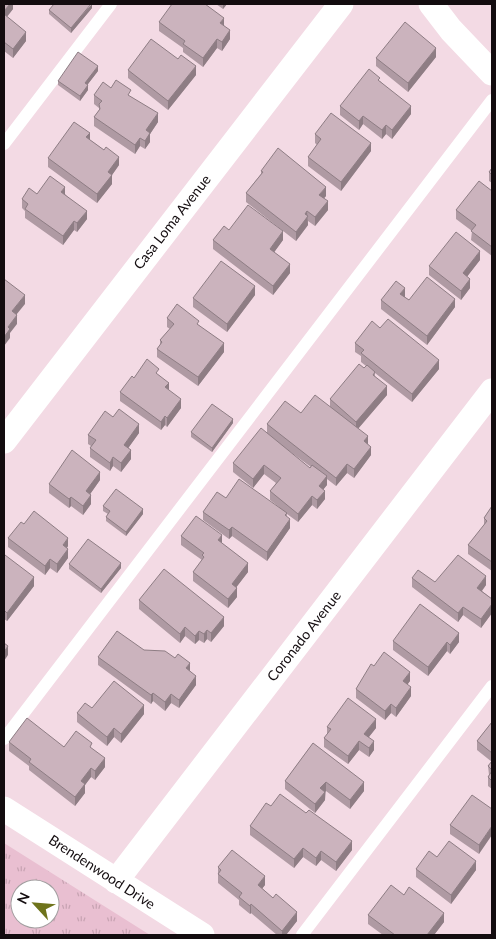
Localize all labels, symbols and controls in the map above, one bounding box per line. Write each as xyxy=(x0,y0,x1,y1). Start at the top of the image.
street label: Casa Loma Avenue xyxy=(129,171,214,272)
street label: Coronado Avenue xyxy=(263,587,344,684)
street label: Brendenwood Drive xyxy=(46,831,159,912)
north arrow xyxy=(10,879,60,929)
text: N xyxy=(13,890,33,907)

